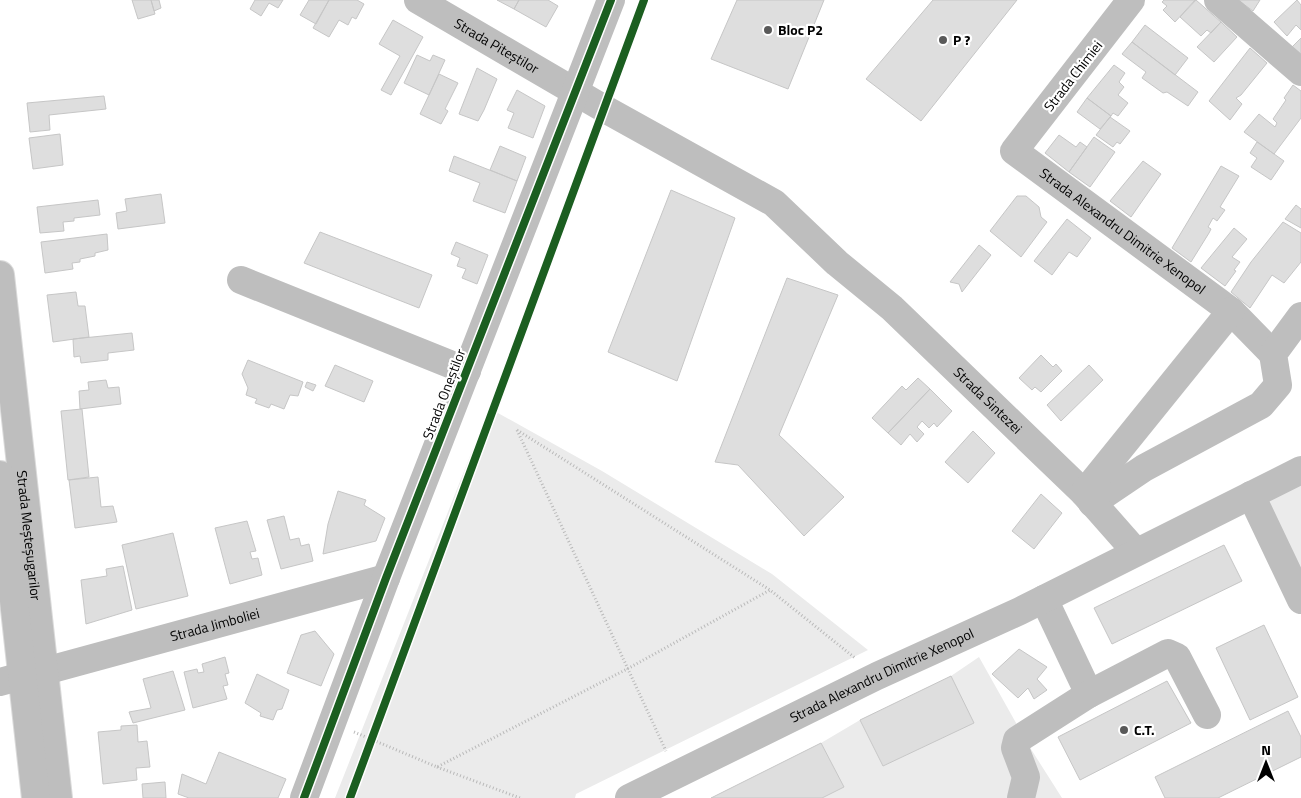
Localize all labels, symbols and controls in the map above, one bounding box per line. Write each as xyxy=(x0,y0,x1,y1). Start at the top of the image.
street label: Strada Piteștilor xyxy=(450,12,543,79)
place label: Bloc P2 xyxy=(778,19,823,40)
marker: Bloc P2 xyxy=(762,24,774,36)
place label: P ? xyxy=(953,29,970,50)
marker: P ? xyxy=(937,34,949,46)
street label: Strada Chimiei xyxy=(1038,36,1107,116)
street label: Strada Alexandru Dimitrie Xenopol xyxy=(1036,162,1210,299)
street label: Strada Oneștilor xyxy=(417,345,471,442)
street label: Strada Sintezei xyxy=(949,362,1027,438)
street label: Strada Meșteșugarilor xyxy=(12,469,47,602)
street label: Strada Jimboliei xyxy=(168,602,262,646)
street label: Strada Alexandru Dimitrie Xenopol xyxy=(786,622,977,727)
place label: C.T. xyxy=(1134,719,1155,740)
marker: C.T. xyxy=(1118,724,1130,736)
north arrow xyxy=(1241,738,1291,788)
text: N xyxy=(1261,739,1271,760)

